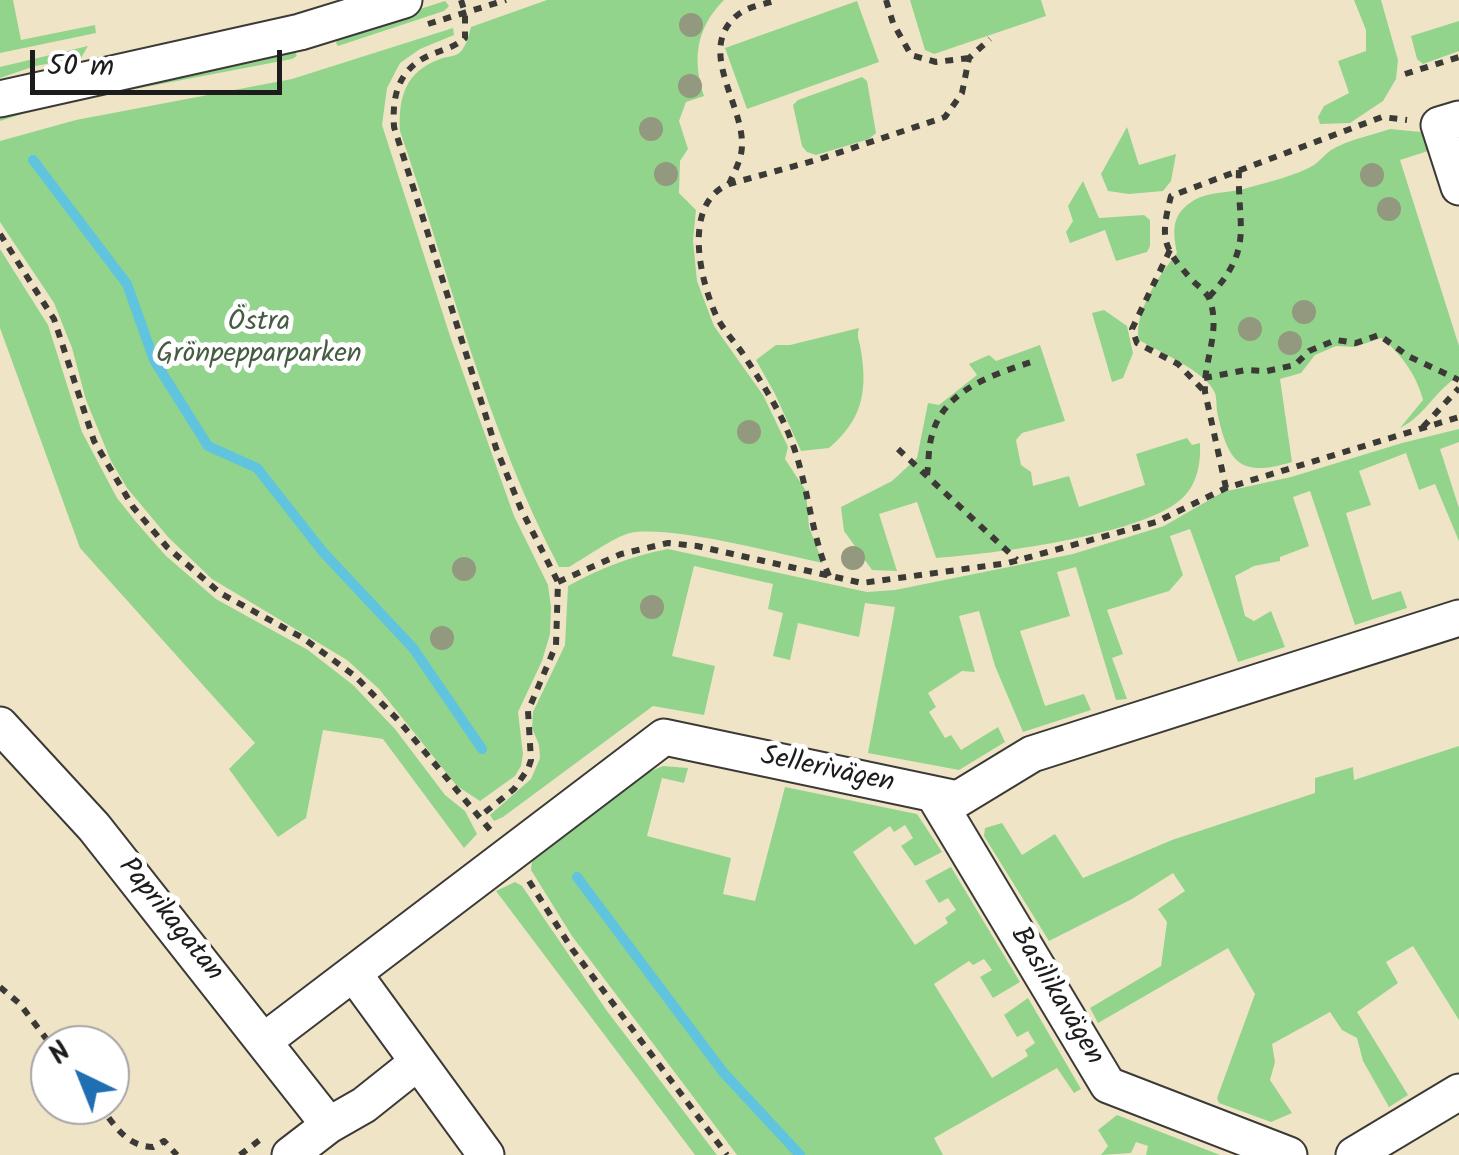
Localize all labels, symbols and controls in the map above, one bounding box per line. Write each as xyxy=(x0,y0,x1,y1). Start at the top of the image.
scale bar xyxy=(35,30,288,92)
text: 50 m xyxy=(47,43,114,91)
park label: Östra Grönpepparparken xyxy=(156,307,362,373)
street label: Sellerivägen xyxy=(757,741,897,803)
street label: Paprikagatan xyxy=(109,852,229,990)
street label: Basilikavägen xyxy=(1001,922,1109,1072)
north arrow xyxy=(30,1025,130,1125)
text: N xyxy=(39,1032,82,1077)

